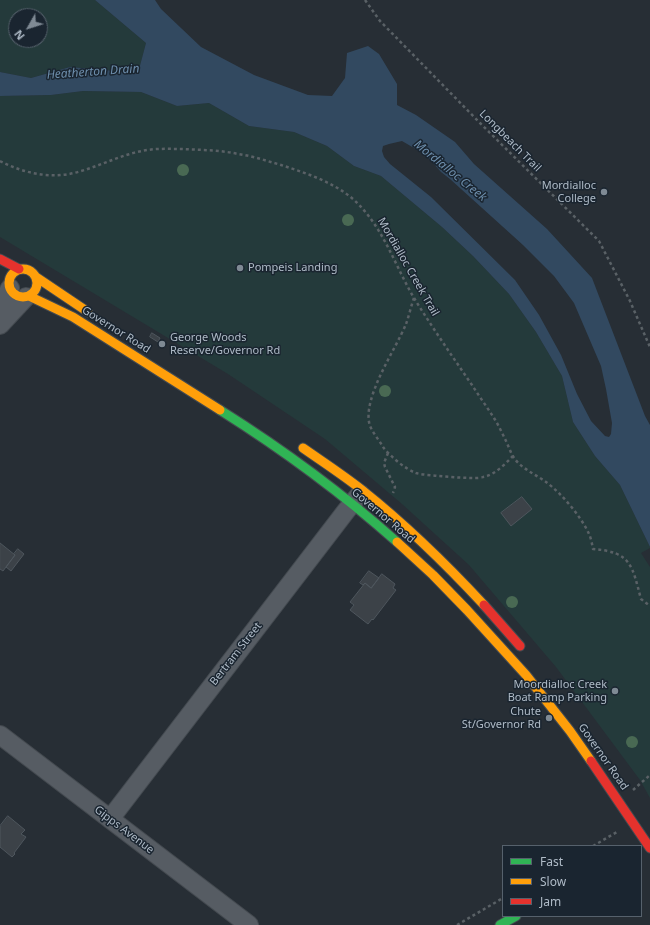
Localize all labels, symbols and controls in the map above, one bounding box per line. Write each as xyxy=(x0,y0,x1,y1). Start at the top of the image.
north arrow xyxy=(8,8,48,48)
text: N xyxy=(10,27,28,43)
water label: Heatherton Drain xyxy=(46,62,140,82)
street label: Longbeach Trail xyxy=(476,107,544,175)
water label: Mordialloc Creek xyxy=(411,137,489,205)
place label: Mordialloc College xyxy=(542,179,596,205)
marker: Mordialloc College xyxy=(599,187,609,197)
street label: Mordialloc Creek Trail xyxy=(374,215,442,319)
place label: Pompeis Landing xyxy=(248,261,337,275)
marker: Pompeis Landing xyxy=(235,263,245,273)
street label: Governor Road xyxy=(79,304,153,356)
place label: George Woods Reserve/Governor Rd xyxy=(170,331,280,357)
marker: George Woods Reserve/Governor Rd xyxy=(157,339,167,349)
street label: Governor Road xyxy=(349,486,417,546)
street label: Bertram Street xyxy=(207,620,265,688)
place label: Moordialloc Creek Boat Ramp Parking xyxy=(508,678,607,704)
marker: Moordialloc Creek Boat Ramp Parking xyxy=(610,686,620,696)
place label: Chute St/Governor Rd xyxy=(462,705,541,731)
marker: Chute St/Governor Rd xyxy=(544,713,554,723)
street label: Governor Road xyxy=(575,721,631,793)
street label: Gipps Avenue xyxy=(92,803,156,857)
legend xyxy=(502,845,642,917)
text: Fast xyxy=(540,853,563,870)
text: Slow xyxy=(540,873,566,890)
text: Jam xyxy=(540,893,561,910)

